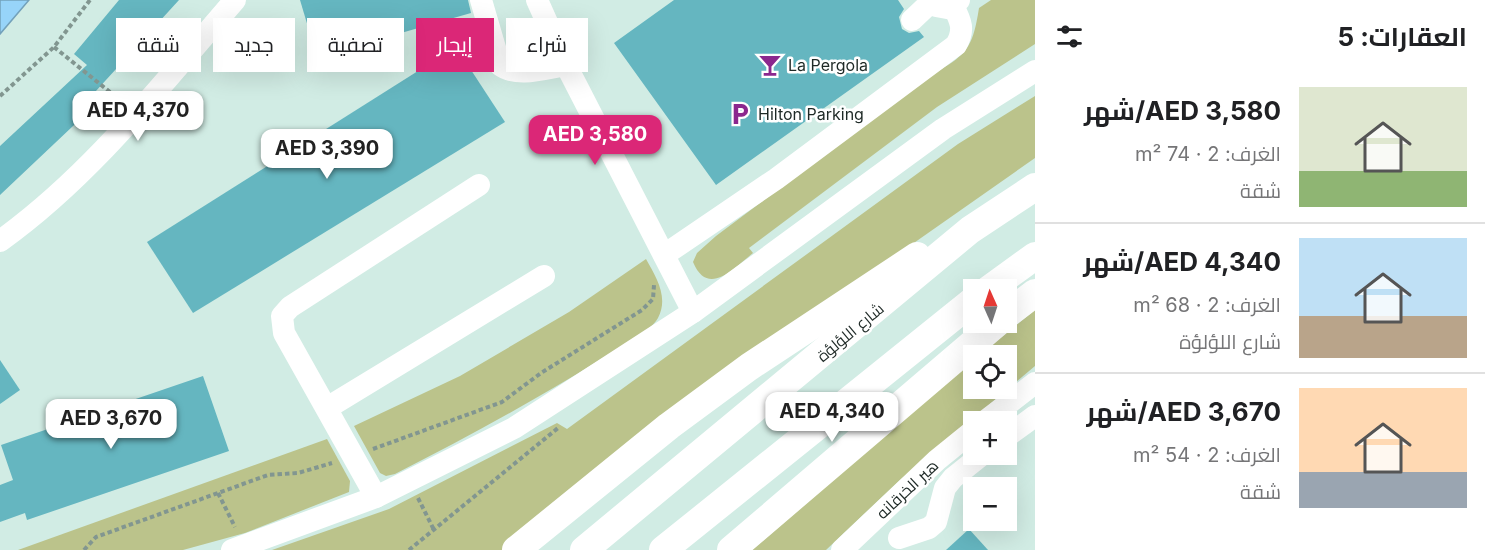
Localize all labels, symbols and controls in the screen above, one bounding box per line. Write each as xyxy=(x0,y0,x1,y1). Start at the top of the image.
chip: شقة xyxy=(116,18,201,72)
chip: جديد xyxy=(213,18,295,72)
chip: تصفية xyxy=(307,18,404,72)
chip: إيجار xyxy=(416,18,494,72)
chip: شراء xyxy=(506,18,588,72)
icon: filters xyxy=(1053,20,1086,53)
text: العقارات: 5 xyxy=(1337,21,1467,52)
bar icon: La Pergola xyxy=(757,52,783,78)
place label: La Pergola xyxy=(788,55,868,75)
pin: AED 4,370 xyxy=(69,91,207,142)
text: AED 3,580/شهر xyxy=(1084,95,1281,126)
text: AED 4,370 xyxy=(86,98,190,122)
parking icon: Hilton Parking xyxy=(727,101,753,127)
place label: Hilton Parking xyxy=(758,104,864,124)
icon: home xyxy=(1347,111,1419,183)
pin: AED 3,580 xyxy=(526,115,664,166)
text: AED 3,580 xyxy=(543,122,647,146)
pin: AED 3,390 xyxy=(258,129,396,180)
text: AED 3,390 xyxy=(275,136,379,160)
text: الغرف: 2 · 74 m² xyxy=(1135,142,1281,166)
text: شقة xyxy=(1240,179,1281,203)
text: AED 4,340/شهر xyxy=(1083,246,1281,277)
icon: home xyxy=(1347,262,1419,334)
north arrow xyxy=(963,279,1017,333)
map controls xyxy=(963,279,1017,531)
text: الغرف: 2 · 68 m² xyxy=(1133,293,1281,317)
street label: شارع اللؤلؤة xyxy=(812,298,889,367)
text: شارع اللؤلؤة xyxy=(1179,330,1281,354)
button: locate xyxy=(963,345,1017,399)
pin: AED 4,340 xyxy=(763,392,901,443)
text: AED 3,670/شهر xyxy=(1087,396,1281,427)
pin: AED 3,670 xyxy=(42,399,180,450)
text: AED 4,340 xyxy=(779,399,885,423)
text: AED 3,670 xyxy=(60,406,162,430)
button: + xyxy=(963,411,1017,465)
icon: home xyxy=(1347,412,1419,484)
text: الغرف: 2 · 54 m² xyxy=(1133,443,1281,467)
street label: هير الخرقانه xyxy=(872,455,942,523)
button: − xyxy=(963,477,1017,531)
text: شقة xyxy=(1240,480,1281,504)

